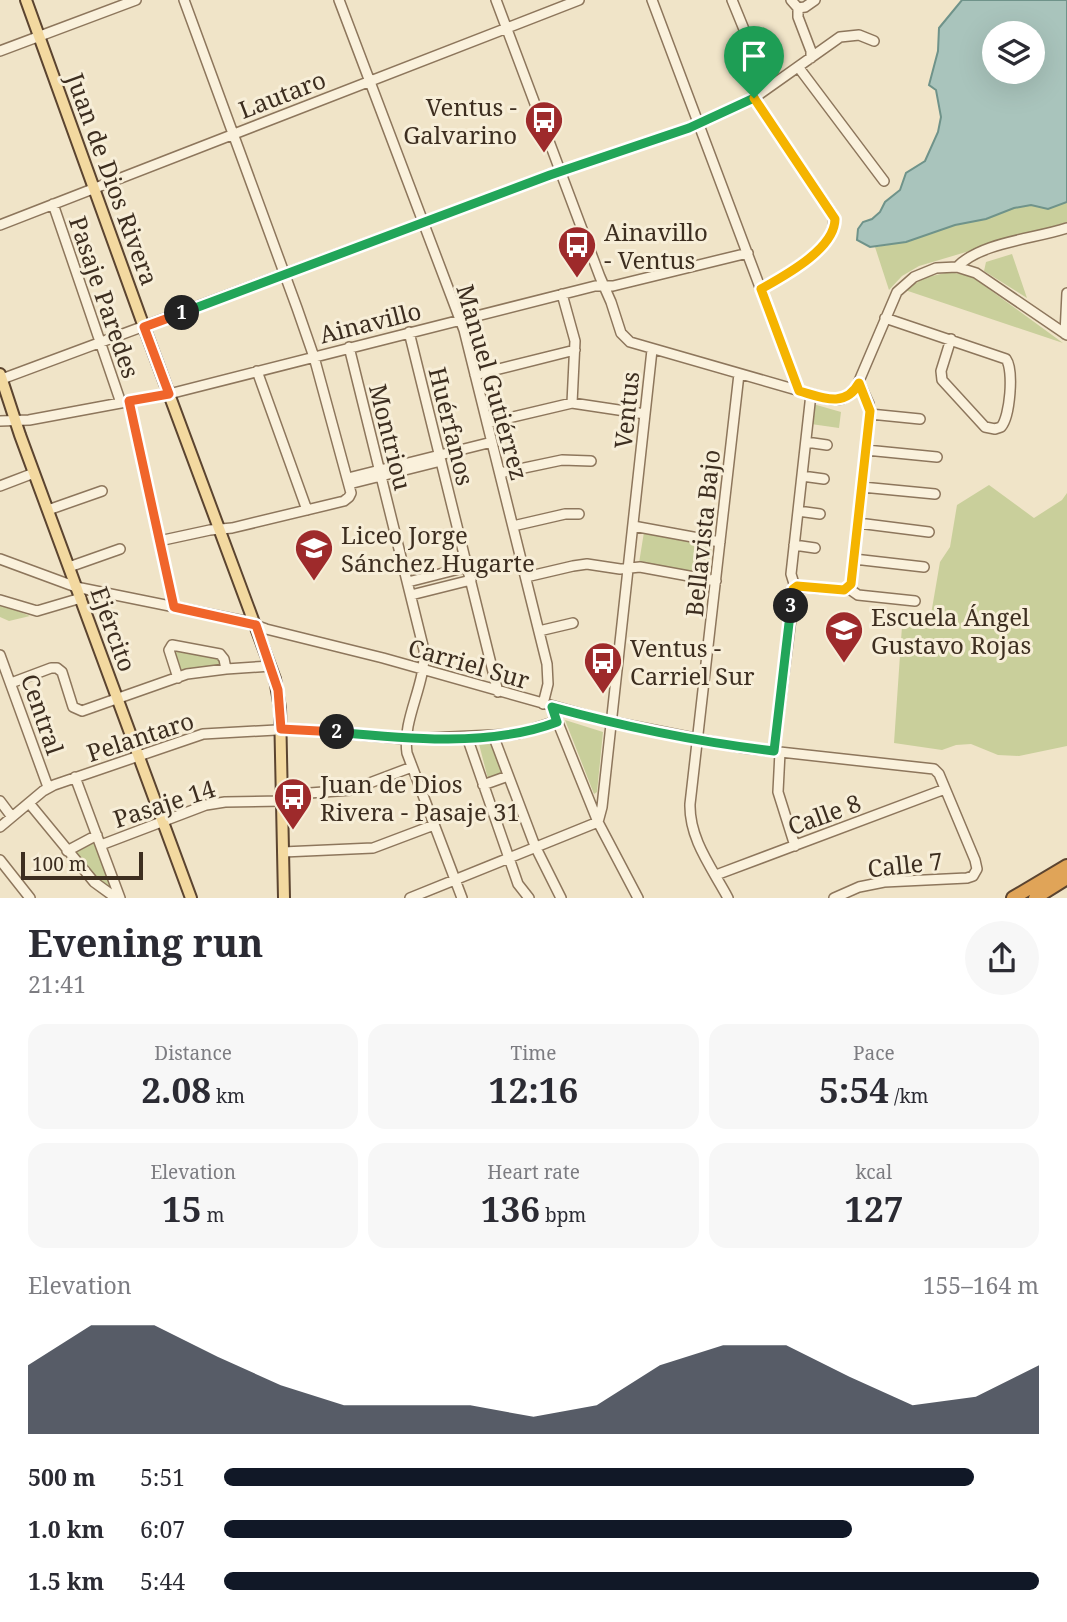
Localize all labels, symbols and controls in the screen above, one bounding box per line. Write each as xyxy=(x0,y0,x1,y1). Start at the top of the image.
map controls xyxy=(982,21,1045,84)
button: layers xyxy=(982,21,1045,84)
pin xyxy=(724,26,784,98)
icon: arrive xyxy=(735,37,773,75)
street label: Lautaro xyxy=(234,62,330,126)
street label: Juan de Dios Rivera xyxy=(59,67,167,290)
place label: Ventus - Galvarino xyxy=(403,90,517,151)
bus stop icon: Ventus - Galvarino xyxy=(523,99,565,154)
street label: Pasaje Paredes xyxy=(62,212,148,382)
place label: Ainavillo - Ventus xyxy=(604,215,708,276)
bus stop icon: Ainavillo - Ventus xyxy=(556,224,598,279)
street label: Manuel Gutiérrez xyxy=(449,280,537,484)
street label: Ainavillo xyxy=(316,293,424,351)
pin: 1 xyxy=(164,296,200,330)
text: 1 xyxy=(176,299,187,325)
street label: Huérfanos xyxy=(421,363,483,489)
street label: Ventus xyxy=(606,370,646,450)
street label: Montriou xyxy=(362,380,420,494)
street label: Bellavista Bajo xyxy=(677,448,727,618)
place label: Liceo Jorge Sánchez Hugarte xyxy=(341,518,535,579)
school or university icon: Liceo Jorge Sánchez Hugarte xyxy=(293,527,335,582)
street label: Ejército xyxy=(83,582,145,676)
pin: 3 xyxy=(774,588,808,624)
text: 3 xyxy=(785,592,796,618)
place label: Escuela Ángel Gustavo Rojas xyxy=(871,600,1031,661)
school or university icon: Escuela Ángel Gustavo Rojas xyxy=(823,609,865,664)
street label: Carriel Sur xyxy=(405,630,533,696)
place label: Ventus - Carriel Sur xyxy=(630,631,755,692)
bus stop icon: Ventus - Carriel Sur xyxy=(582,640,624,695)
street label: Central xyxy=(14,669,72,759)
street label: Pelantaro xyxy=(82,703,198,769)
pin: 2 xyxy=(320,714,354,750)
text: 2 xyxy=(331,718,342,744)
place label: Juan de Dios Rivera - Pasaje 31 xyxy=(319,767,520,828)
street label: Pasaje 14 xyxy=(109,771,220,835)
bus stop icon: Juan de Dios Rivera - Pasaje 31 xyxy=(272,776,314,831)
street label: Calle 8 xyxy=(783,786,865,842)
street label: Calle 7 xyxy=(866,844,944,884)
scale bar xyxy=(21,848,144,880)
text: 100 m xyxy=(32,851,87,877)
text: Evening run xyxy=(28,916,263,968)
button: share xyxy=(965,921,1039,995)
text: 21:41 xyxy=(28,968,86,1000)
text: Distance xyxy=(154,1040,232,1066)
text: Time xyxy=(511,1040,556,1066)
text: Pace xyxy=(853,1040,895,1066)
text: 2.08 xyxy=(141,1066,211,1113)
text: 12:16 xyxy=(489,1066,578,1113)
text: 5:54 xyxy=(819,1066,889,1113)
text: km xyxy=(211,1083,245,1109)
text: /km xyxy=(889,1083,929,1109)
text: Elevation xyxy=(150,1159,236,1185)
text: Heart rate xyxy=(487,1159,580,1185)
text: kcal xyxy=(855,1159,892,1185)
text: 15 xyxy=(162,1185,201,1232)
text: 136 xyxy=(481,1185,540,1232)
text: 127 xyxy=(844,1185,903,1232)
text: m xyxy=(201,1202,224,1228)
text: bpm xyxy=(540,1202,586,1228)
text: Elevation xyxy=(28,1269,132,1301)
text: 155–164 m xyxy=(923,1269,1039,1301)
text: 500 m xyxy=(28,1461,96,1493)
text: 5:51 xyxy=(140,1461,185,1493)
text: 1.0 km xyxy=(28,1513,104,1545)
text: 6:07 xyxy=(140,1513,185,1545)
text: 1.5 km xyxy=(28,1565,104,1597)
text: 5:44 xyxy=(140,1565,185,1597)

